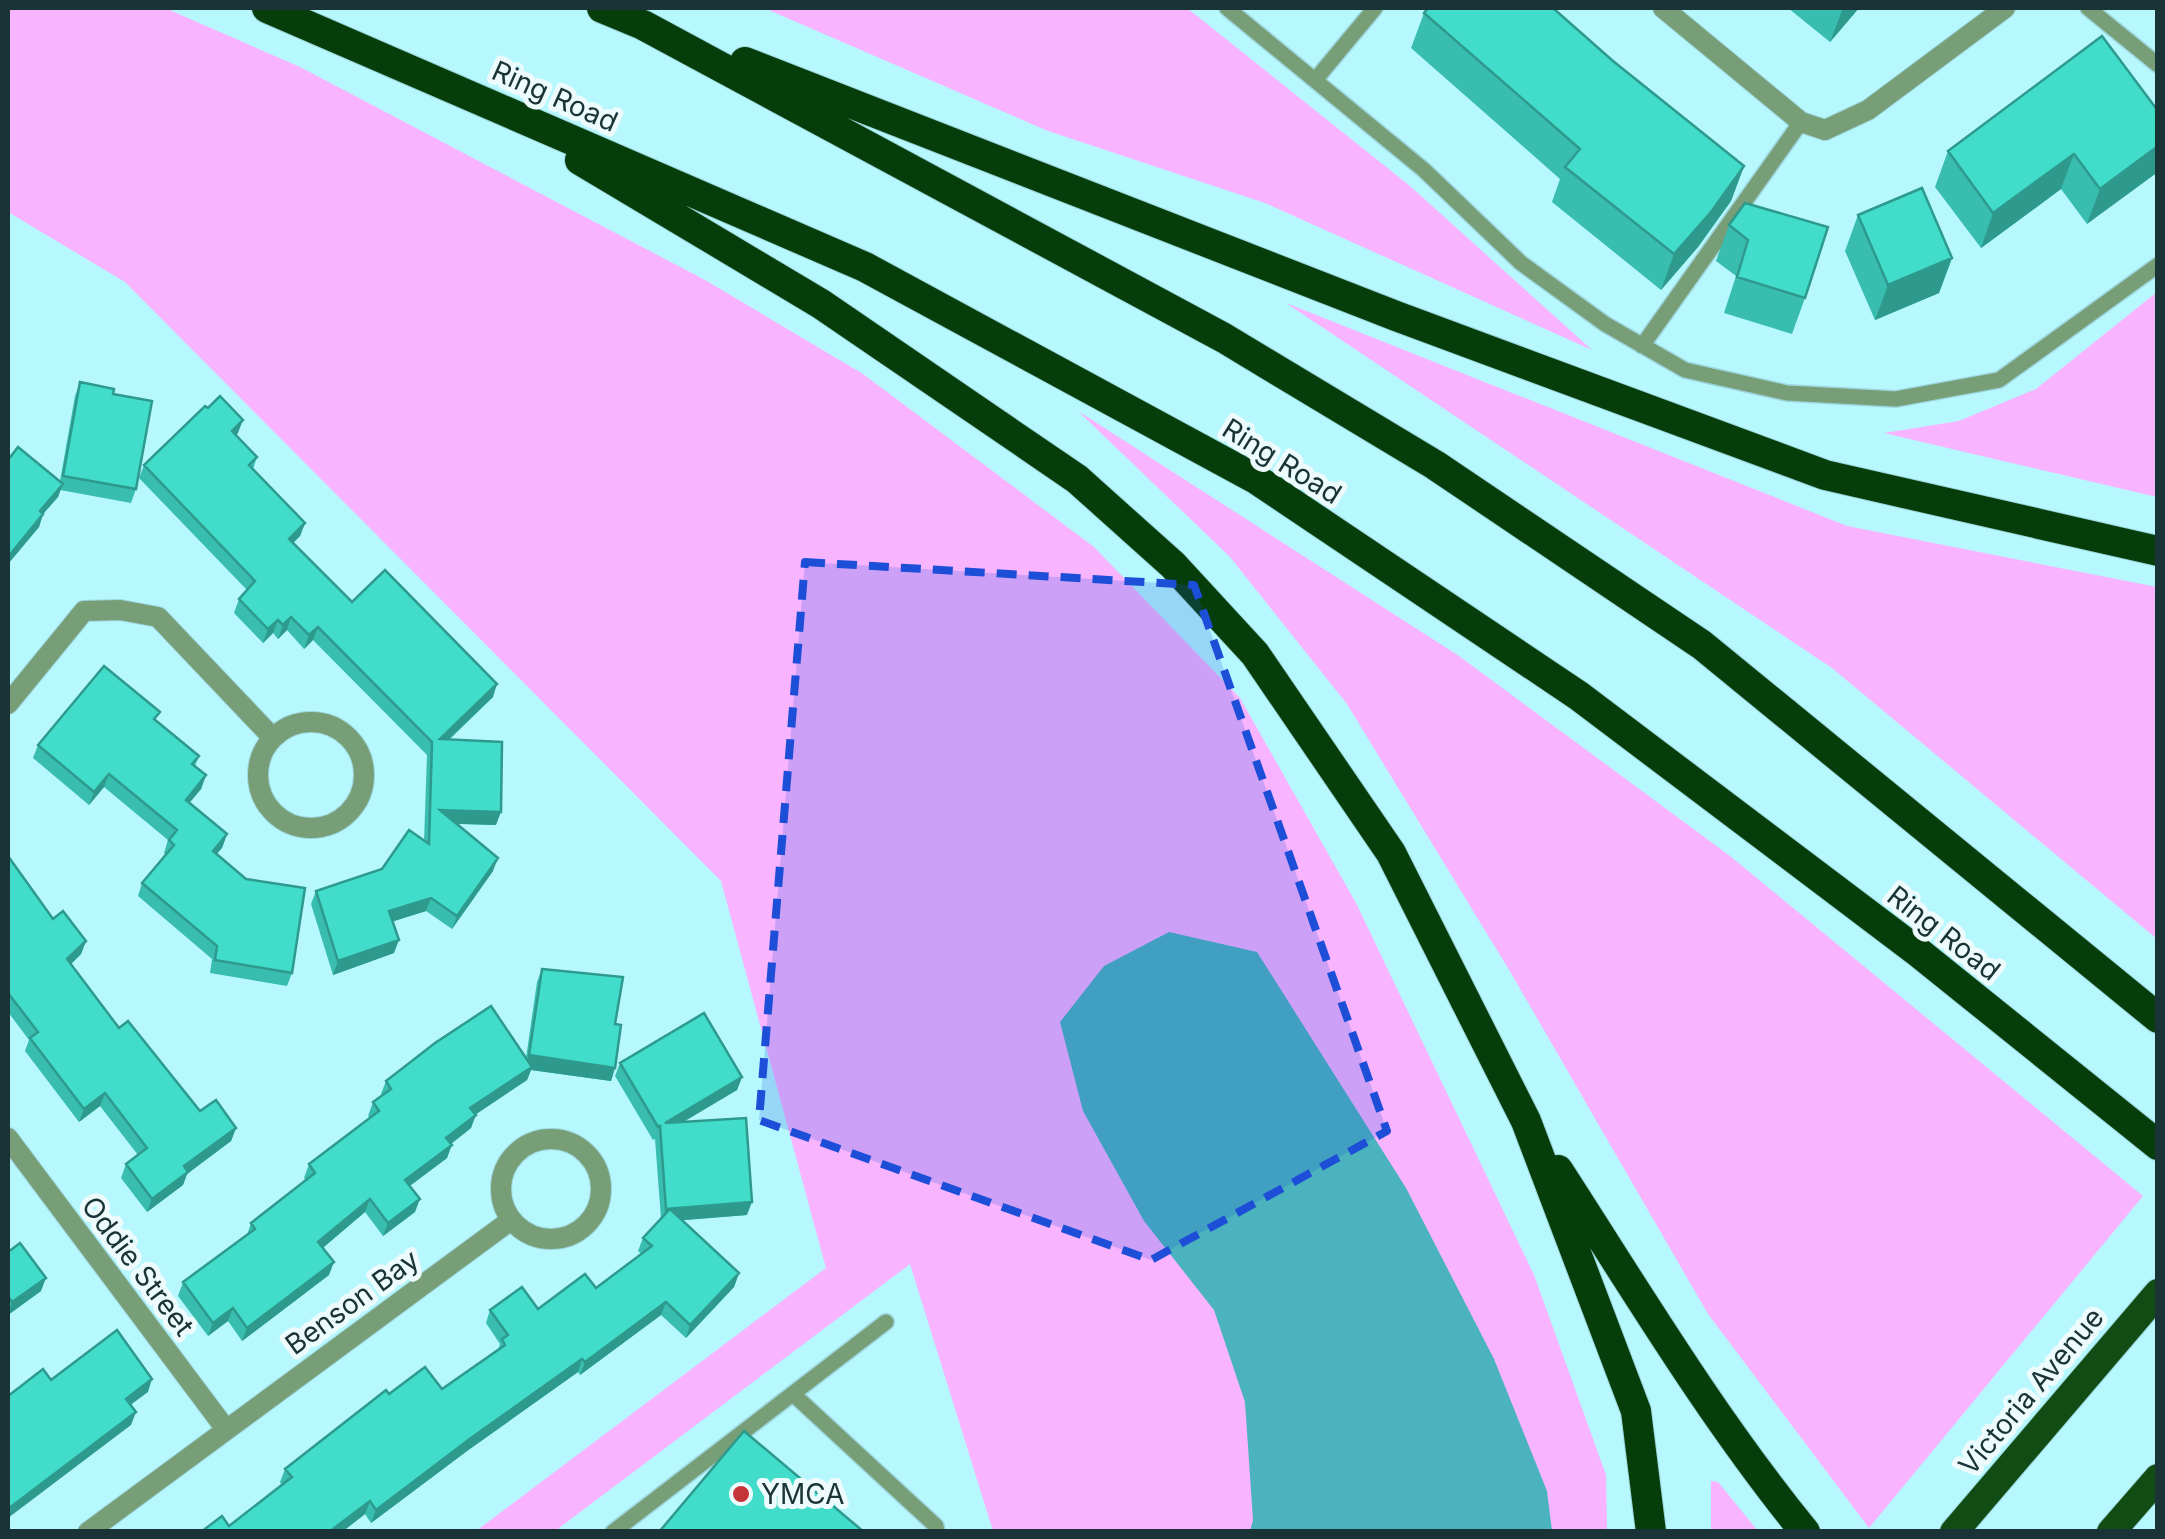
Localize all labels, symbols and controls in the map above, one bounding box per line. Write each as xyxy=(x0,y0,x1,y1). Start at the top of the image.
street label: Ring Road xyxy=(487,53,623,139)
street label: Ring Road xyxy=(1216,411,1348,511)
street label: Ring Road xyxy=(1881,878,2007,988)
street label: Oddie Street xyxy=(75,1190,201,1342)
street label: Benson Bay xyxy=(279,1242,425,1362)
street label: Victoria Avenue xyxy=(1951,1301,2111,1481)
place label: YMCA xyxy=(761,1477,845,1511)
marker: YMCA xyxy=(730,1483,752,1505)

